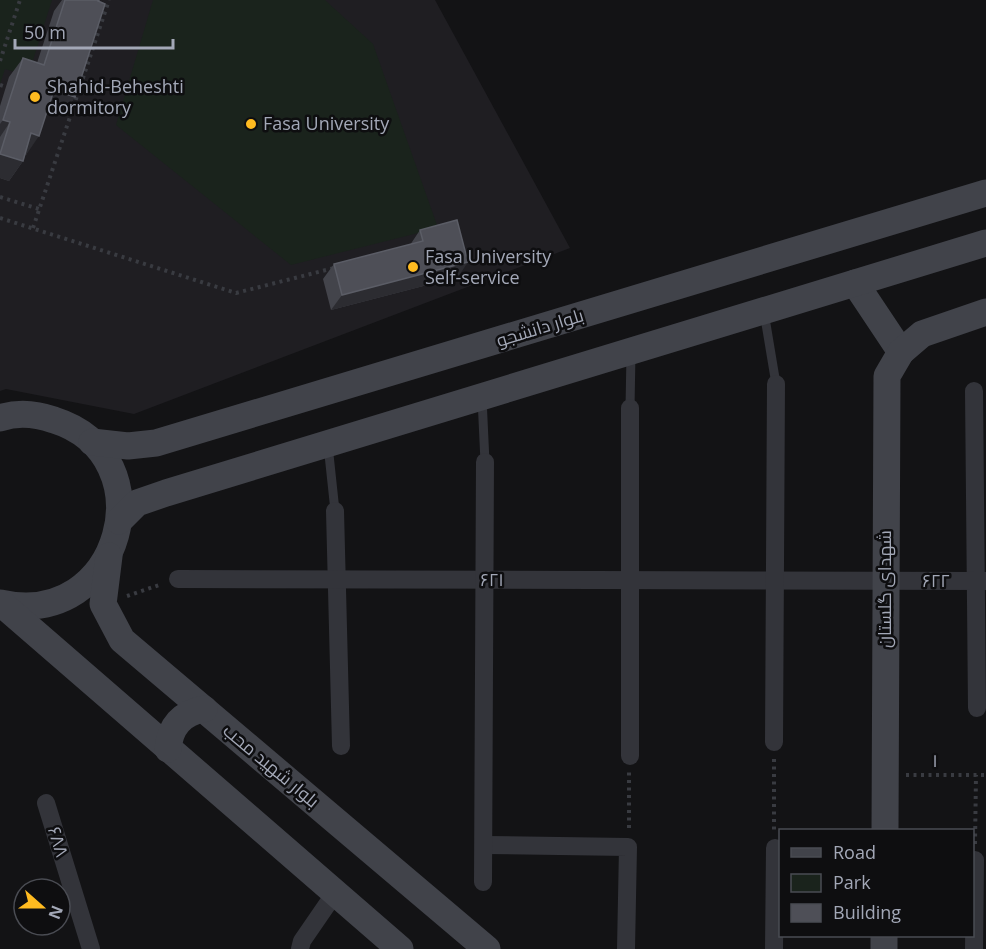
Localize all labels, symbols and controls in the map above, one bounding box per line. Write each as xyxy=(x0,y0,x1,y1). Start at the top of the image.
scale bar xyxy=(15,12,172,50)
text: 50 m xyxy=(24,20,66,44)
place label: Shahid-Beheshti dormitory xyxy=(47,74,184,119)
marker: Shahid-Beheshti dormitory xyxy=(28,90,42,104)
place label: Fasa University xyxy=(263,111,390,135)
marker: Fasa University xyxy=(244,117,258,131)
place label: Fasa University Self-service xyxy=(425,244,552,289)
marker: Fasa University Self-service xyxy=(406,260,420,274)
street label: بلوار دانشجو xyxy=(493,302,586,352)
street label: شهدای گلستان xyxy=(872,530,896,648)
street label: ۶۲۱ xyxy=(480,567,504,591)
street label: ۶۲۲ xyxy=(922,568,950,592)
street label: بلوار شهید محب xyxy=(219,718,325,813)
street label: ۱ xyxy=(932,748,938,772)
street label: ۶۸۸ xyxy=(43,823,75,860)
legend xyxy=(779,829,974,937)
text: Road xyxy=(833,840,876,864)
text: Park xyxy=(833,870,871,894)
north arrow xyxy=(12,877,72,937)
text: Building xyxy=(833,900,901,924)
text: N xyxy=(43,902,69,922)

